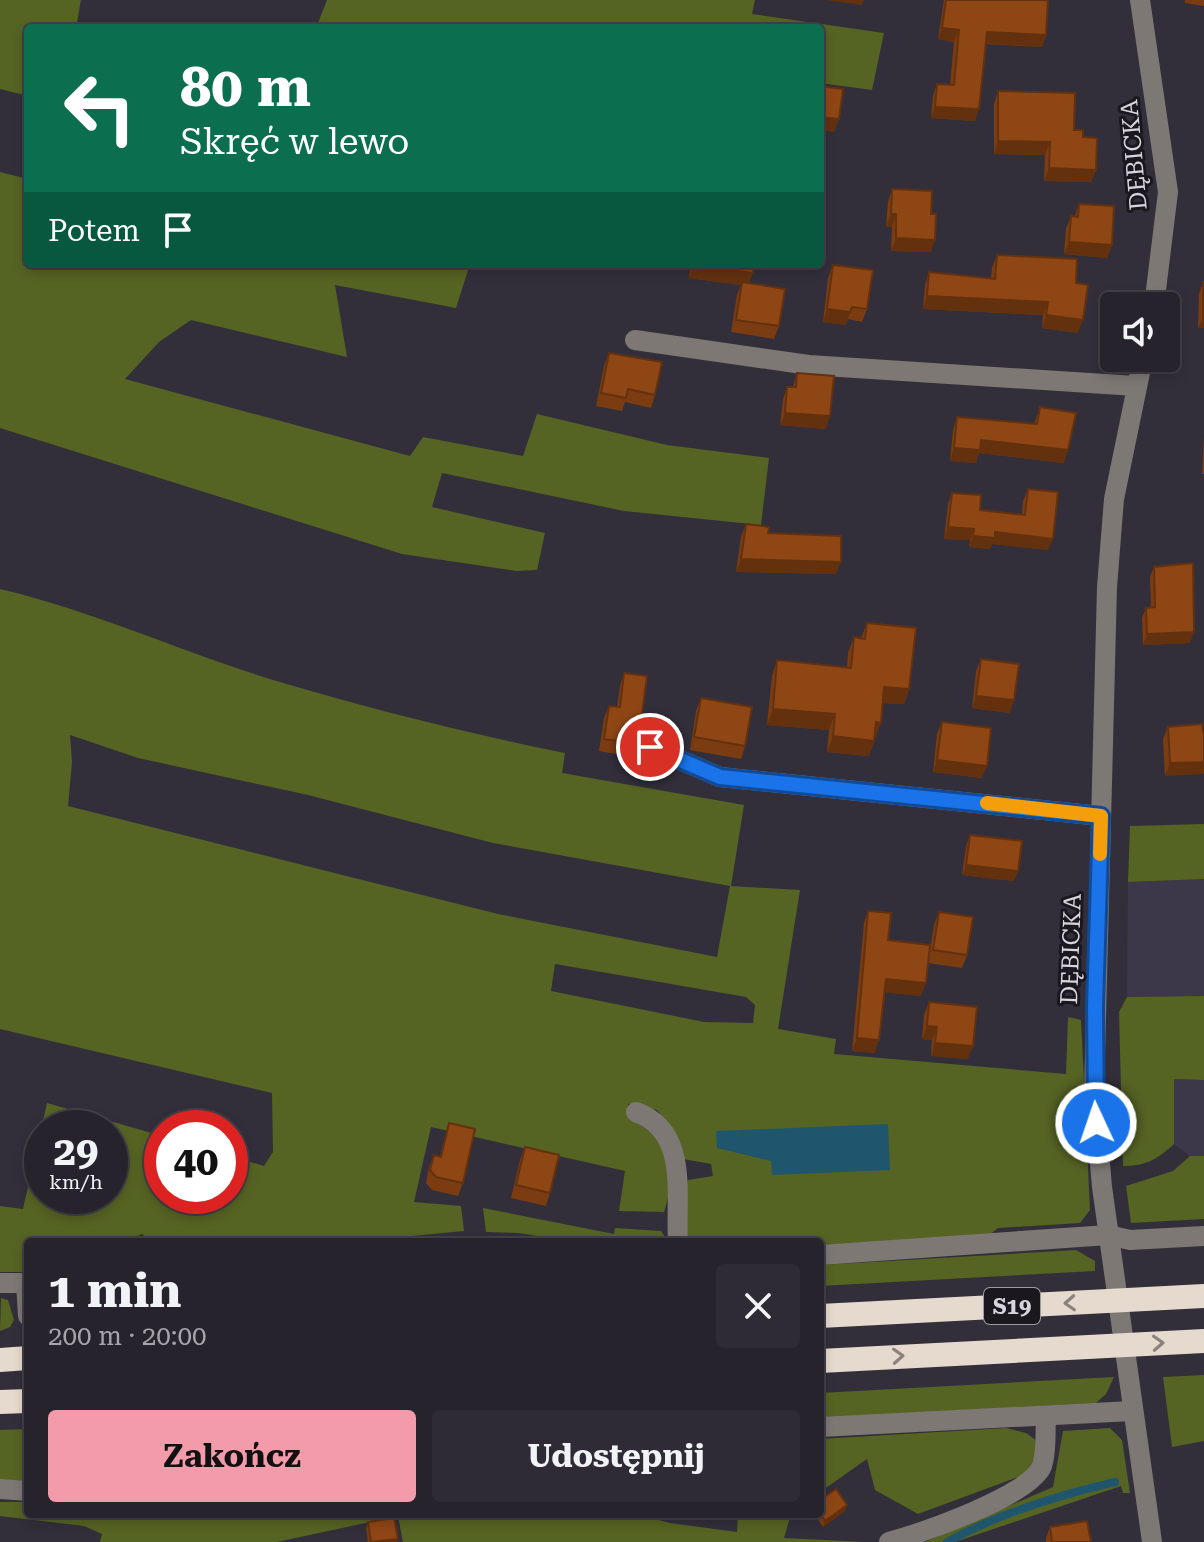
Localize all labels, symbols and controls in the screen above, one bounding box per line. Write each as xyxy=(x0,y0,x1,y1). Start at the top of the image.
text: 80 m xyxy=(180,54,311,120)
icon: left xyxy=(48,56,152,160)
street label: DĘBICKA xyxy=(1115,98,1153,211)
text: Skręć w lewo xyxy=(180,121,409,163)
icon: arrive xyxy=(156,208,200,252)
text: Potem xyxy=(48,213,140,248)
map controls xyxy=(1100,292,1180,372)
button: sound xyxy=(1100,292,1180,372)
pin xyxy=(616,713,684,781)
icon: arrive xyxy=(628,725,672,769)
street label: DĘBICKA xyxy=(1055,893,1087,1005)
position arrow xyxy=(1054,1081,1138,1165)
speed limit sign: 40 xyxy=(144,1110,248,1214)
text: 29 xyxy=(54,1128,98,1175)
text: km/h xyxy=(49,1170,103,1194)
text: 1 min xyxy=(48,1263,181,1319)
button: close xyxy=(716,1264,800,1348)
road number: S19 xyxy=(984,1288,1040,1324)
one-way arrow xyxy=(1063,1294,1076,1311)
text: 200 m · 20:00 xyxy=(48,1321,207,1351)
one-way arrow xyxy=(1152,1335,1165,1352)
one-way arrow xyxy=(892,1348,905,1365)
button: Zakończ xyxy=(48,1410,416,1502)
button: Udostępnij xyxy=(432,1410,800,1502)

